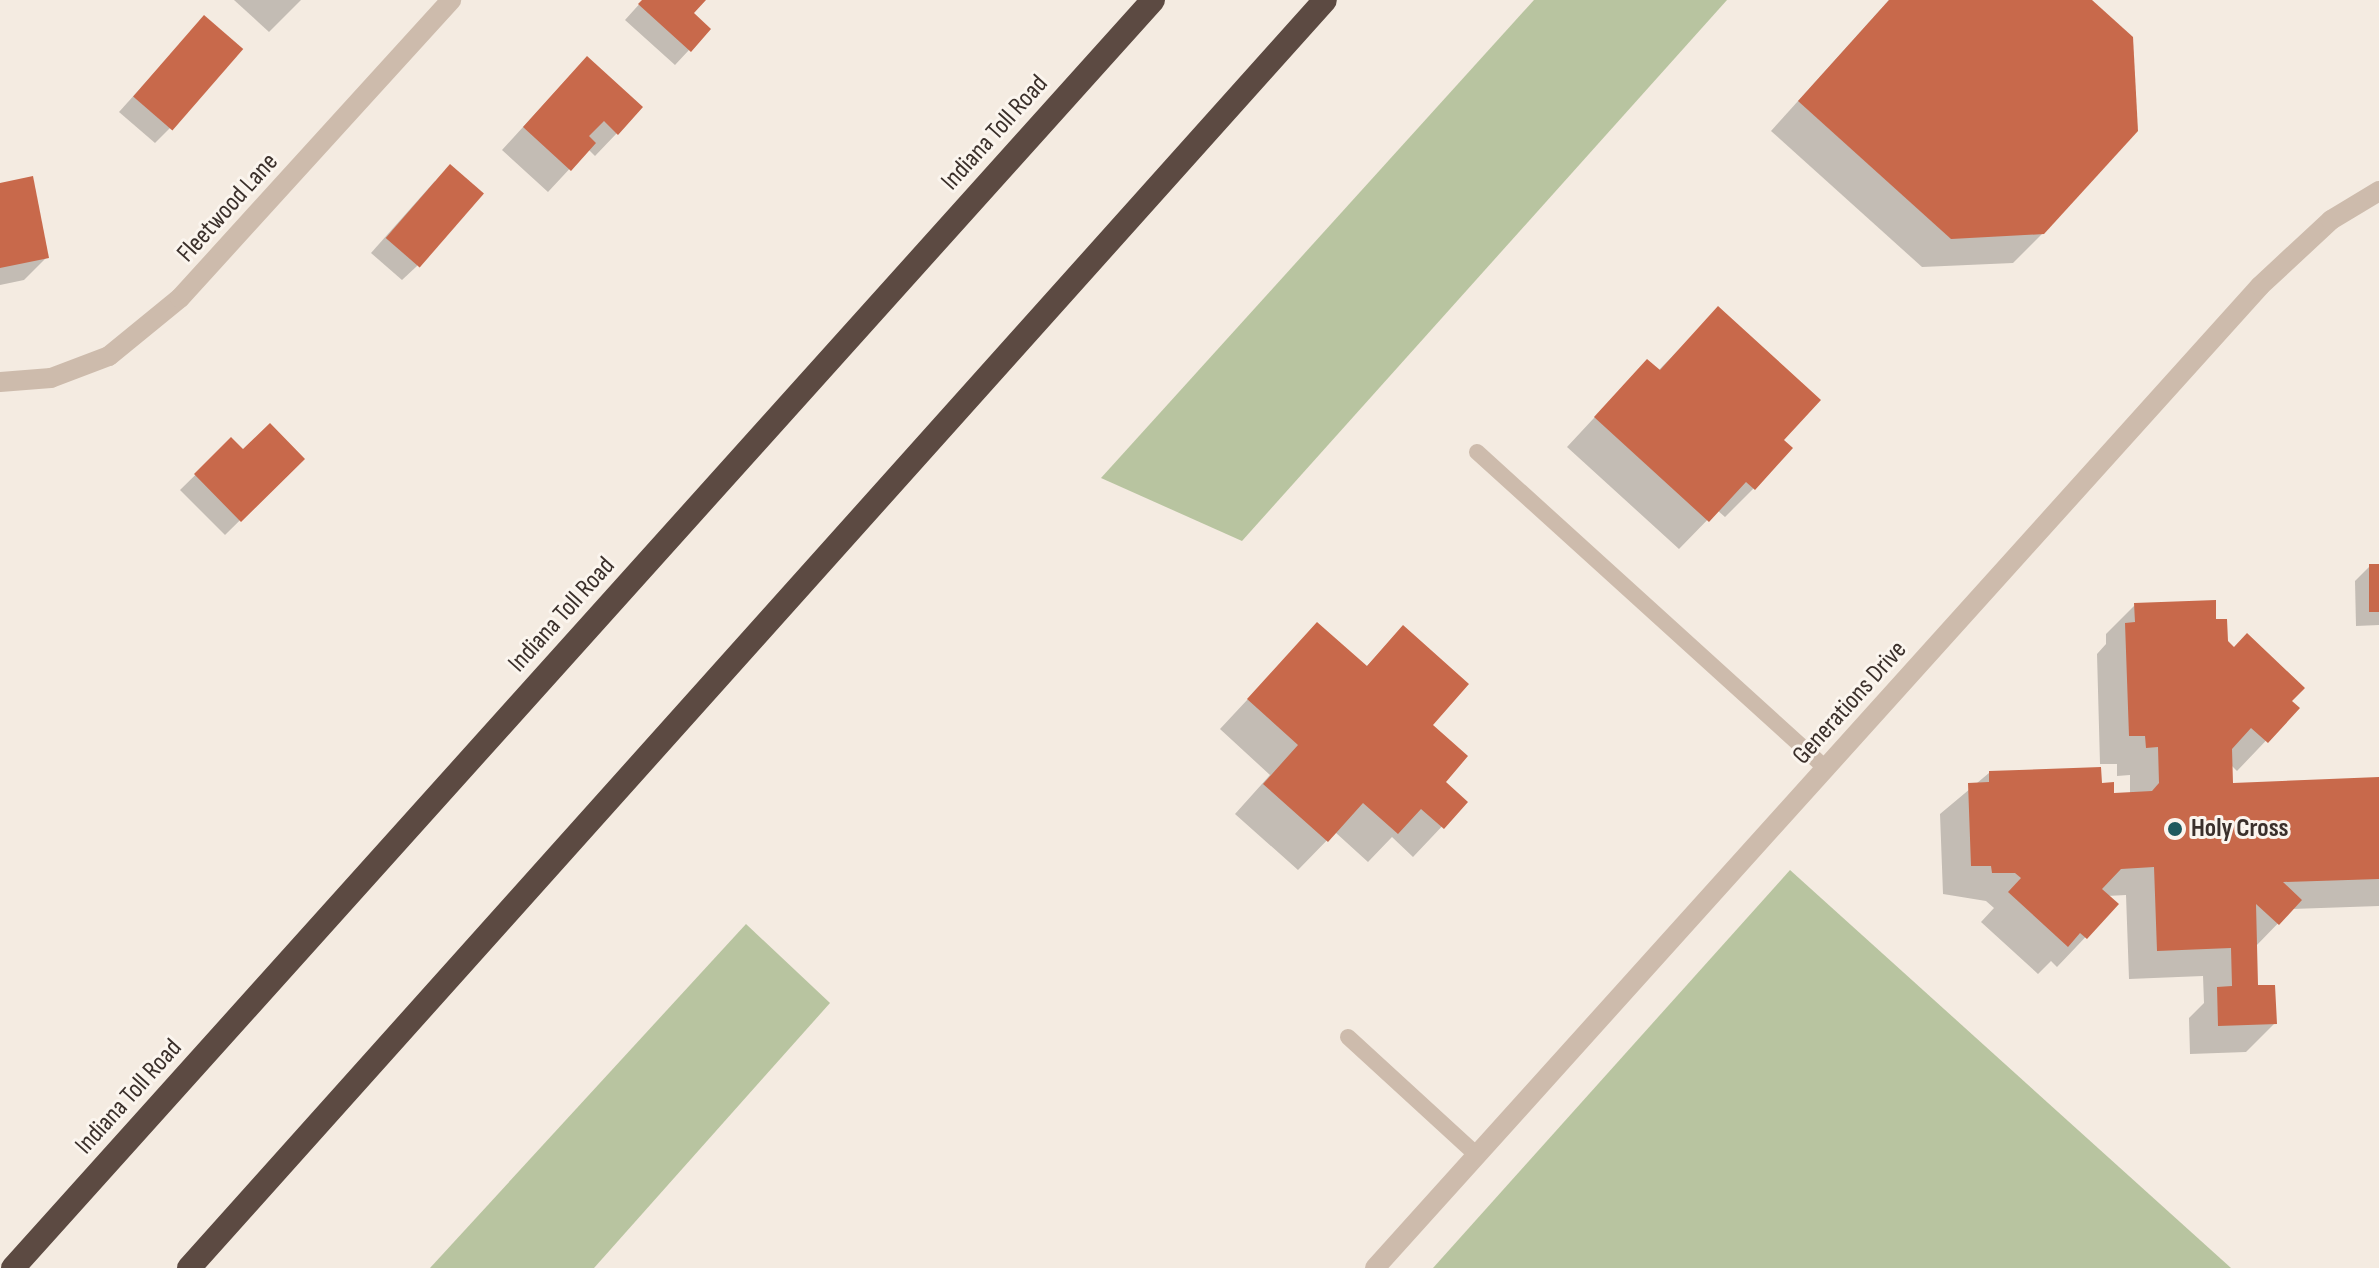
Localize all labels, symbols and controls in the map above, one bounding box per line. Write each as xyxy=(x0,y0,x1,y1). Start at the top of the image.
street label: Indiana Toll Road xyxy=(935,69,1055,197)
street label: Fleetwood Lane xyxy=(171,147,285,269)
street label: Indiana Toll Road xyxy=(502,551,622,679)
street label: Generations Drive xyxy=(1786,635,1914,771)
place label: Holy Cross xyxy=(2191,813,2288,845)
marker: Holy Cross xyxy=(2166,820,2184,838)
street label: Indiana Toll Road xyxy=(69,1033,189,1161)

